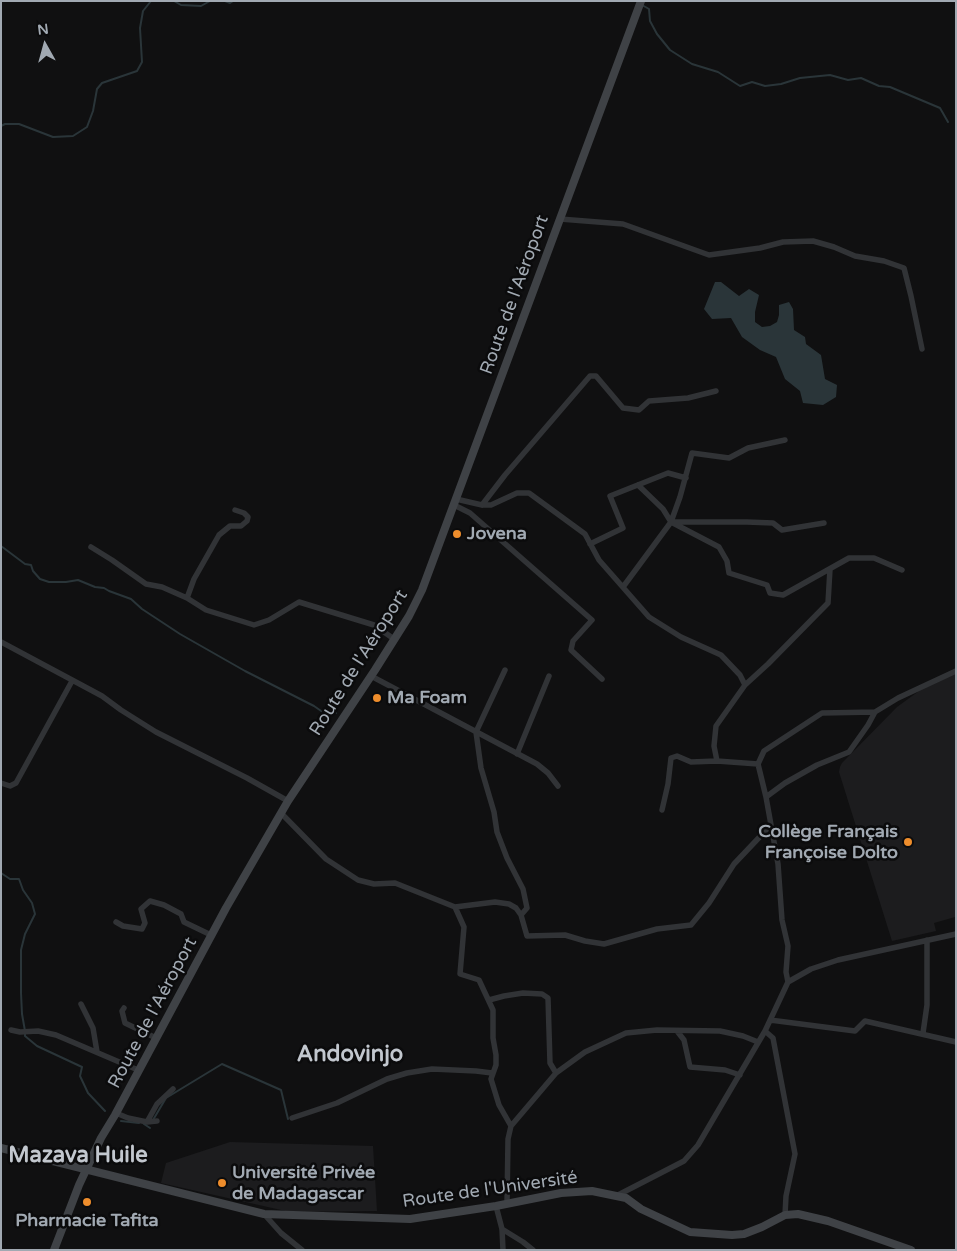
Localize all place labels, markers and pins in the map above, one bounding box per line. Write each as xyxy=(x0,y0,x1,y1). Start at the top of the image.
place label: Jovena xyxy=(467,523,527,545)
marker: Jovena xyxy=(451,528,463,540)
place label: Ma Foam xyxy=(387,687,467,709)
marker: Ma Foam xyxy=(371,692,383,704)
place label: Collège Français Françoise Dolto xyxy=(758,821,898,864)
marker: Collège Français Françoise Dolto xyxy=(902,836,914,848)
place label: Université Privée de Madagascar xyxy=(232,1162,375,1204)
marker: Université Privée de Madagascar xyxy=(216,1177,228,1189)
marker: Pharmacie Tafita xyxy=(81,1196,93,1208)
place label: Pharmacie Tafita xyxy=(15,1210,159,1232)

